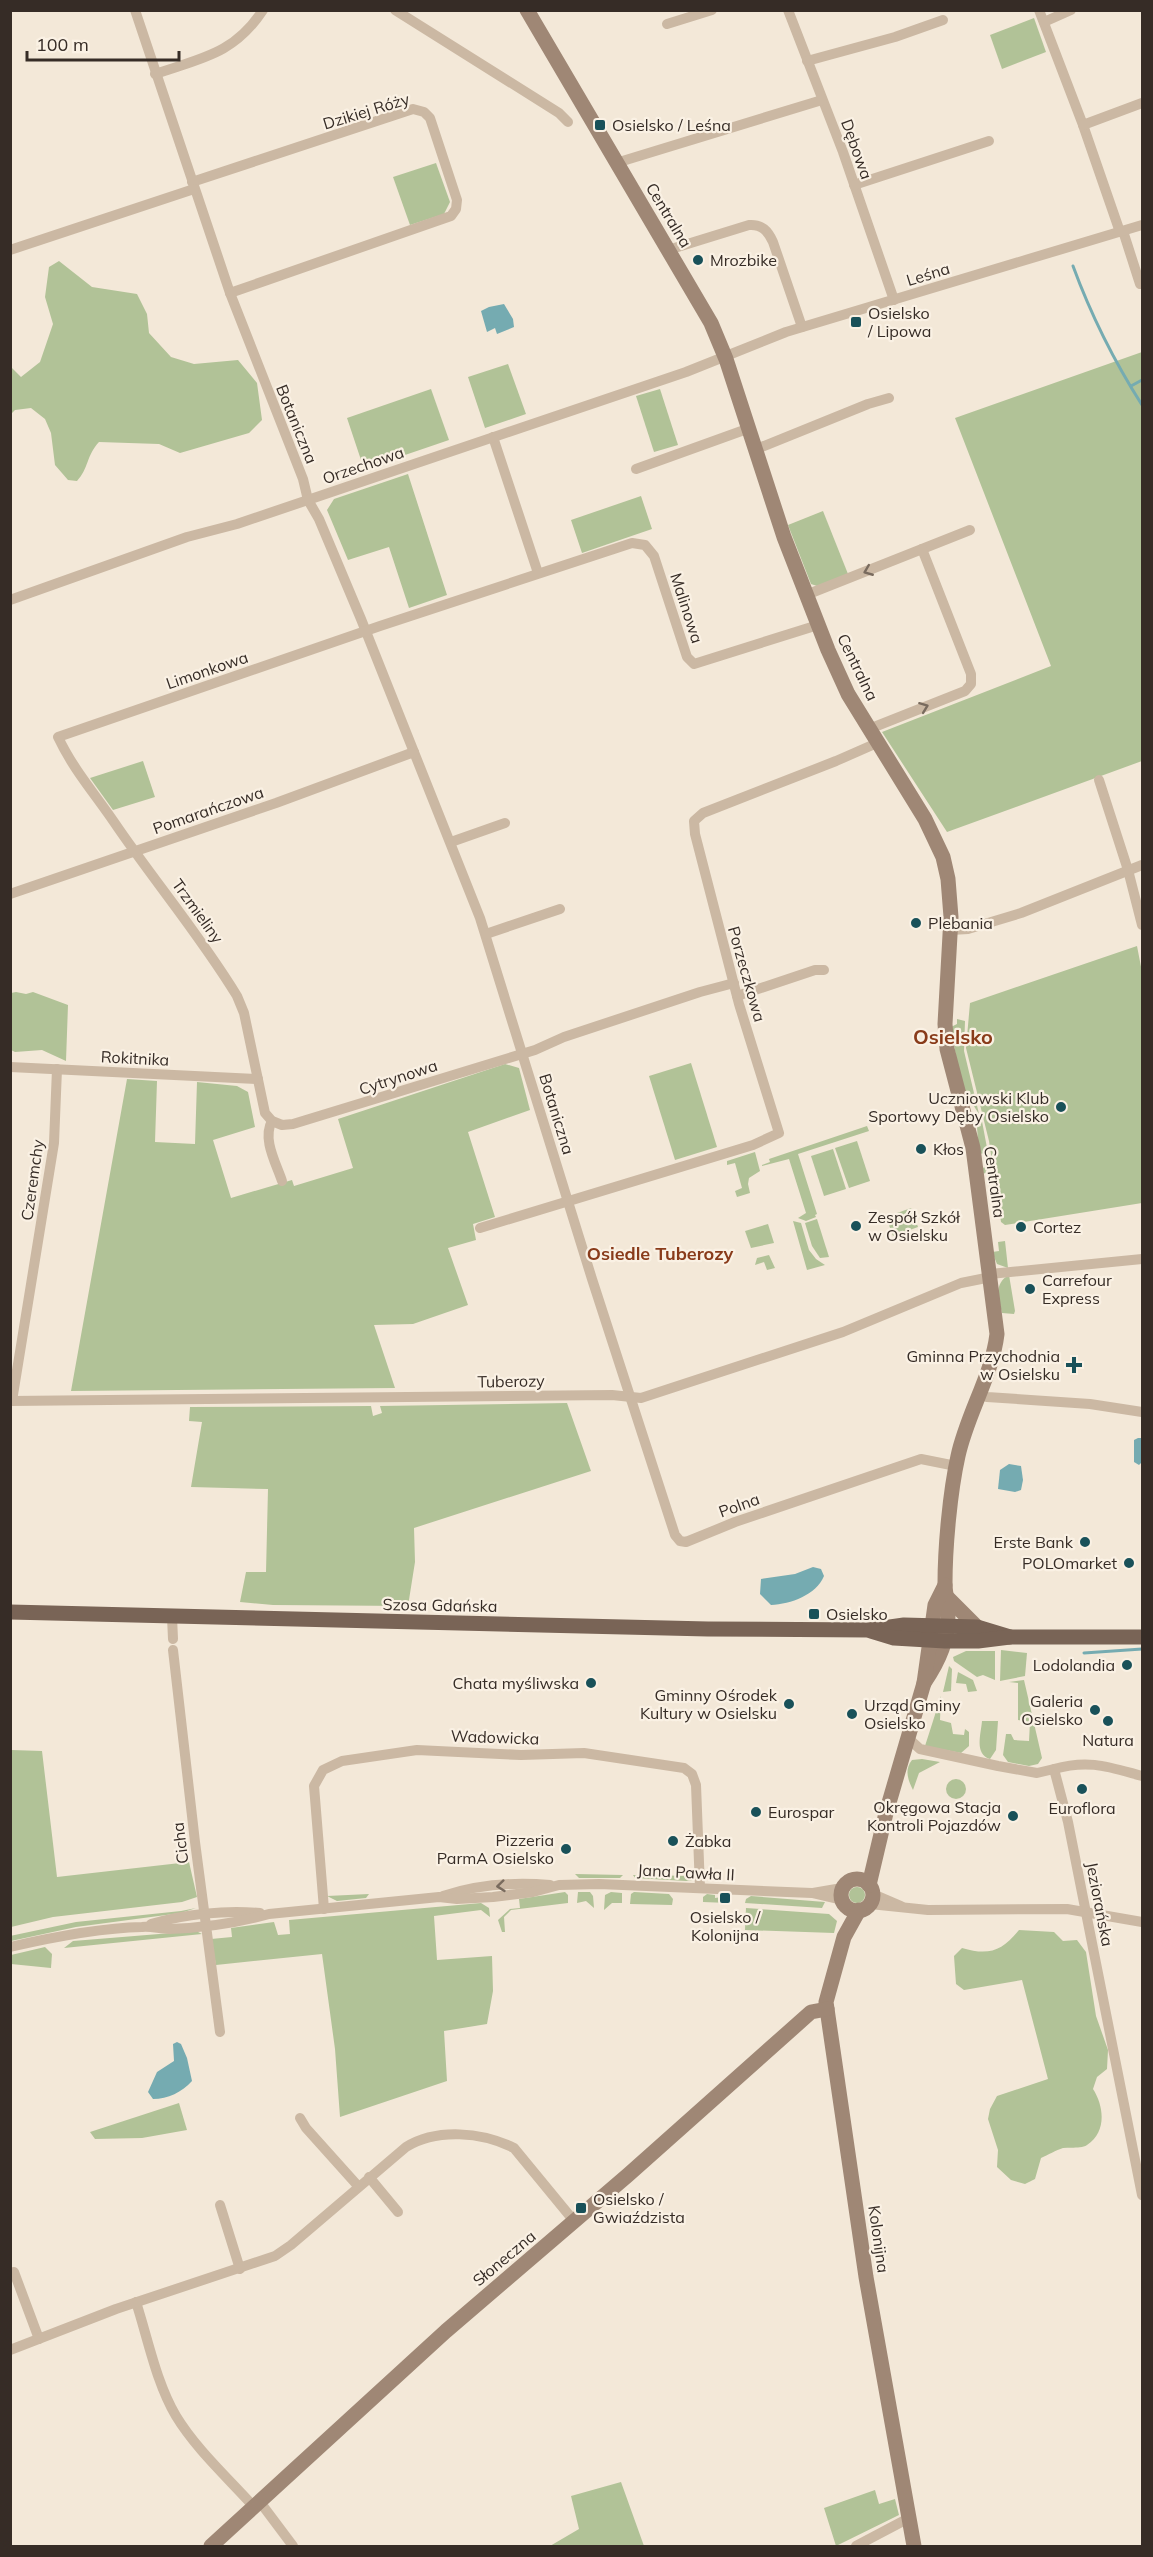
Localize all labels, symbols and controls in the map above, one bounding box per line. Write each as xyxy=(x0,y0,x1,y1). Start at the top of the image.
scale bar xyxy=(27,24,178,62)
text: 100 m xyxy=(36,33,89,56)
street label: Dzikiej Róży xyxy=(320,88,412,134)
place label: Osielsko / Leśna xyxy=(612,115,731,135)
street label: Dębowa xyxy=(837,116,877,182)
marker: Osielsko / Leśna xyxy=(593,118,607,132)
street label: Centralna xyxy=(642,179,696,251)
place label: Mrozbike xyxy=(710,250,777,270)
marker: Mrozbike xyxy=(691,253,705,267)
street label: Leśna xyxy=(904,258,952,290)
place label: Osielsko / Lipowa xyxy=(867,303,931,341)
marker: Osielsko / Lipowa xyxy=(849,315,863,329)
street label: Botaniczna xyxy=(272,382,322,466)
street label: Orzechowa xyxy=(320,442,406,488)
one-way arrow xyxy=(863,564,874,576)
street label: Malinowa xyxy=(666,570,708,646)
street label: Centralna xyxy=(833,630,883,704)
street label: Limonkowa xyxy=(163,647,251,693)
one-way arrow xyxy=(918,702,928,715)
street label: Pomarańczowa xyxy=(150,782,266,838)
street label: Trzmieliny xyxy=(168,875,228,947)
place label: Plebania xyxy=(928,913,993,933)
marker: Plebania xyxy=(909,916,923,930)
street label: Porzeczkowa xyxy=(724,924,770,1024)
district label: Osielsko xyxy=(913,1024,993,1049)
street label: Rokitnika xyxy=(100,1046,170,1070)
street label: Cytrynowa xyxy=(356,1055,440,1099)
street label: Botaniczna xyxy=(535,1071,579,1157)
place label: Uczniowski Klub Sportowy Dęby Osielsko xyxy=(868,1088,1049,1126)
marker: Uczniowski Klub Sportowy Dęby Osielsko xyxy=(1054,1100,1068,1114)
street label: Czeremchy xyxy=(16,1138,48,1222)
place label: Kłos xyxy=(933,1139,964,1159)
marker: Kłos xyxy=(914,1142,928,1156)
street label: Centralna xyxy=(980,1145,1010,1219)
place label: Zespół Szkół w Osielsku xyxy=(868,1207,961,1245)
place label: Cortez xyxy=(1033,1217,1081,1237)
marker: Zespół Szkół w Osielsku xyxy=(849,1219,863,1233)
marker: Cortez xyxy=(1014,1220,1028,1234)
district label: Osiedle Tuberozy xyxy=(587,1242,733,1265)
place label: Carrefour Express xyxy=(1042,1270,1112,1308)
marker: Carrefour Express xyxy=(1023,1282,1037,1296)
place label: Gminna Przychodnia w Osielsku xyxy=(906,1346,1060,1384)
marker: Gminna Przychodnia w Osielsku xyxy=(1065,1356,1083,1374)
street label: Tuberozy xyxy=(477,1370,545,1392)
street label: Polna xyxy=(716,1488,762,1522)
place label: Erste Bank xyxy=(994,1532,1074,1552)
marker: Erste Bank xyxy=(1078,1535,1092,1549)
place label: POLOmarket xyxy=(1022,1553,1117,1573)
marker: POLOmarket xyxy=(1122,1556,1136,1570)
street label: Szosa Gdańska xyxy=(382,1594,498,1616)
place label: Osielsko xyxy=(826,1604,888,1624)
marker: Osielsko xyxy=(807,1607,821,1621)
place label: Lodolandia xyxy=(1033,1655,1115,1675)
marker: Lodolandia xyxy=(1120,1658,1134,1672)
place label: Chata myśliwska xyxy=(452,1673,579,1693)
marker: Chata myśliwska xyxy=(584,1676,598,1690)
place label: Gminny Ośrodek Kultury w Osielsku xyxy=(640,1685,778,1723)
place label: Galeria Osielsko xyxy=(1021,1691,1083,1729)
place label: Urząd Gminy Osielsko xyxy=(864,1695,961,1733)
marker: Gminny Ośrodek Kultury w Osielsku xyxy=(782,1697,796,1711)
marker: Galeria Osielsko xyxy=(1088,1703,1102,1717)
marker: Urząd Gminy Osielsko xyxy=(845,1707,859,1721)
marker: Natura xyxy=(1101,1714,1115,1728)
street label: Wadowicka xyxy=(450,1725,540,1749)
place label: Natura xyxy=(1082,1730,1134,1750)
marker: Euroflora xyxy=(1075,1782,1089,1796)
place label: Okręgowa Stacja Kontroli Pojazdów xyxy=(867,1797,1001,1835)
place label: Euroflora xyxy=(1048,1798,1116,1818)
place label: Eurospar xyxy=(768,1802,835,1822)
marker: Eurospar xyxy=(749,1805,763,1819)
marker: Okręgowa Stacja Kontroli Pojazdów xyxy=(1006,1809,1020,1823)
street label: Cicha xyxy=(168,1821,192,1865)
place label: Pizzeria ParmA Osielsko xyxy=(437,1830,554,1868)
place label: Żabka xyxy=(685,1831,731,1851)
marker: Żabka xyxy=(666,1834,680,1848)
marker: Pizzeria ParmA Osielsko xyxy=(559,1842,573,1856)
street label: Jana Pawła II xyxy=(637,1859,735,1885)
street label: Jeziorańska xyxy=(1082,1860,1118,1948)
one-way arrow xyxy=(496,1879,505,1892)
marker: Osielsko / Kolonijna xyxy=(718,1891,732,1905)
place label: Osielsko / Kolonijna xyxy=(690,1907,761,1945)
place label: Osielsko / Gwiaździsta xyxy=(593,2189,685,2227)
marker: Osielsko / Gwiaździsta xyxy=(574,2201,588,2215)
street label: Kolonijna xyxy=(864,2204,894,2274)
street label: Słoneczna xyxy=(468,2226,540,2290)

